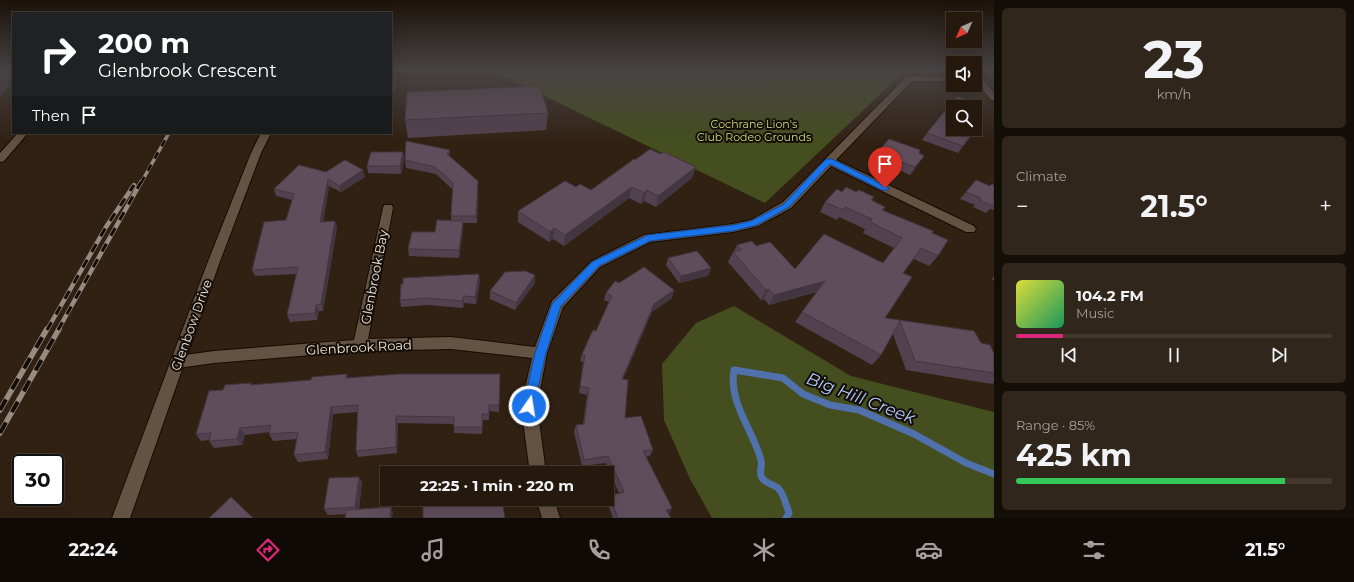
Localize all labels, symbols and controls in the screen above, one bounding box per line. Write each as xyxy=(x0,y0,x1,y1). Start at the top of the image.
north arrow xyxy=(946,12,982,48)
map controls xyxy=(946,12,982,136)
text: 200 m xyxy=(98,26,190,60)
icon: right xyxy=(32,28,84,80)
text: 23 xyxy=(1143,28,1205,91)
button: sound xyxy=(946,56,982,92)
text: Glenbrook Crescent xyxy=(98,60,277,82)
text: km/h xyxy=(1157,86,1191,102)
button: search xyxy=(946,100,982,136)
icon: arrive xyxy=(78,104,100,126)
text: Then xyxy=(32,106,70,125)
park label: Cochrane Lion's Club Rodeo Grounds xyxy=(697,117,812,144)
pin xyxy=(868,147,902,188)
icon: arrive xyxy=(874,153,896,175)
text: Climate xyxy=(1016,168,1067,184)
text: 21.5° xyxy=(1140,188,1208,225)
text: − xyxy=(1016,193,1029,220)
text: + xyxy=(1319,193,1332,220)
street label: Glenbrook Bay xyxy=(357,228,391,326)
street label: Glenbow Drive xyxy=(167,277,215,373)
text: 104.2 FM xyxy=(1076,286,1144,305)
text: Music xyxy=(1076,305,1114,321)
street label: Glenbrook Road xyxy=(306,336,412,358)
icon: previous xyxy=(1058,344,1080,366)
icon: pause xyxy=(1163,344,1185,366)
icon: next xyxy=(1268,344,1290,366)
water label: Big Hill Creek xyxy=(804,368,919,428)
position arrow xyxy=(508,385,550,427)
text: Range · 85% xyxy=(1016,417,1095,433)
text: 425 km xyxy=(1016,437,1132,474)
speed limit sign: 30 xyxy=(12,454,64,506)
text: 22:25 · 1 min · 220 m xyxy=(420,476,574,495)
icon: directions xyxy=(254,536,282,564)
icon: music xyxy=(419,536,447,564)
icon: phone xyxy=(585,536,613,564)
icon: climate xyxy=(750,536,778,564)
icon: car xyxy=(915,536,943,564)
icon: filters xyxy=(1080,536,1108,564)
text: 22:24 xyxy=(69,539,117,561)
text: 21.5° xyxy=(1245,539,1285,561)

